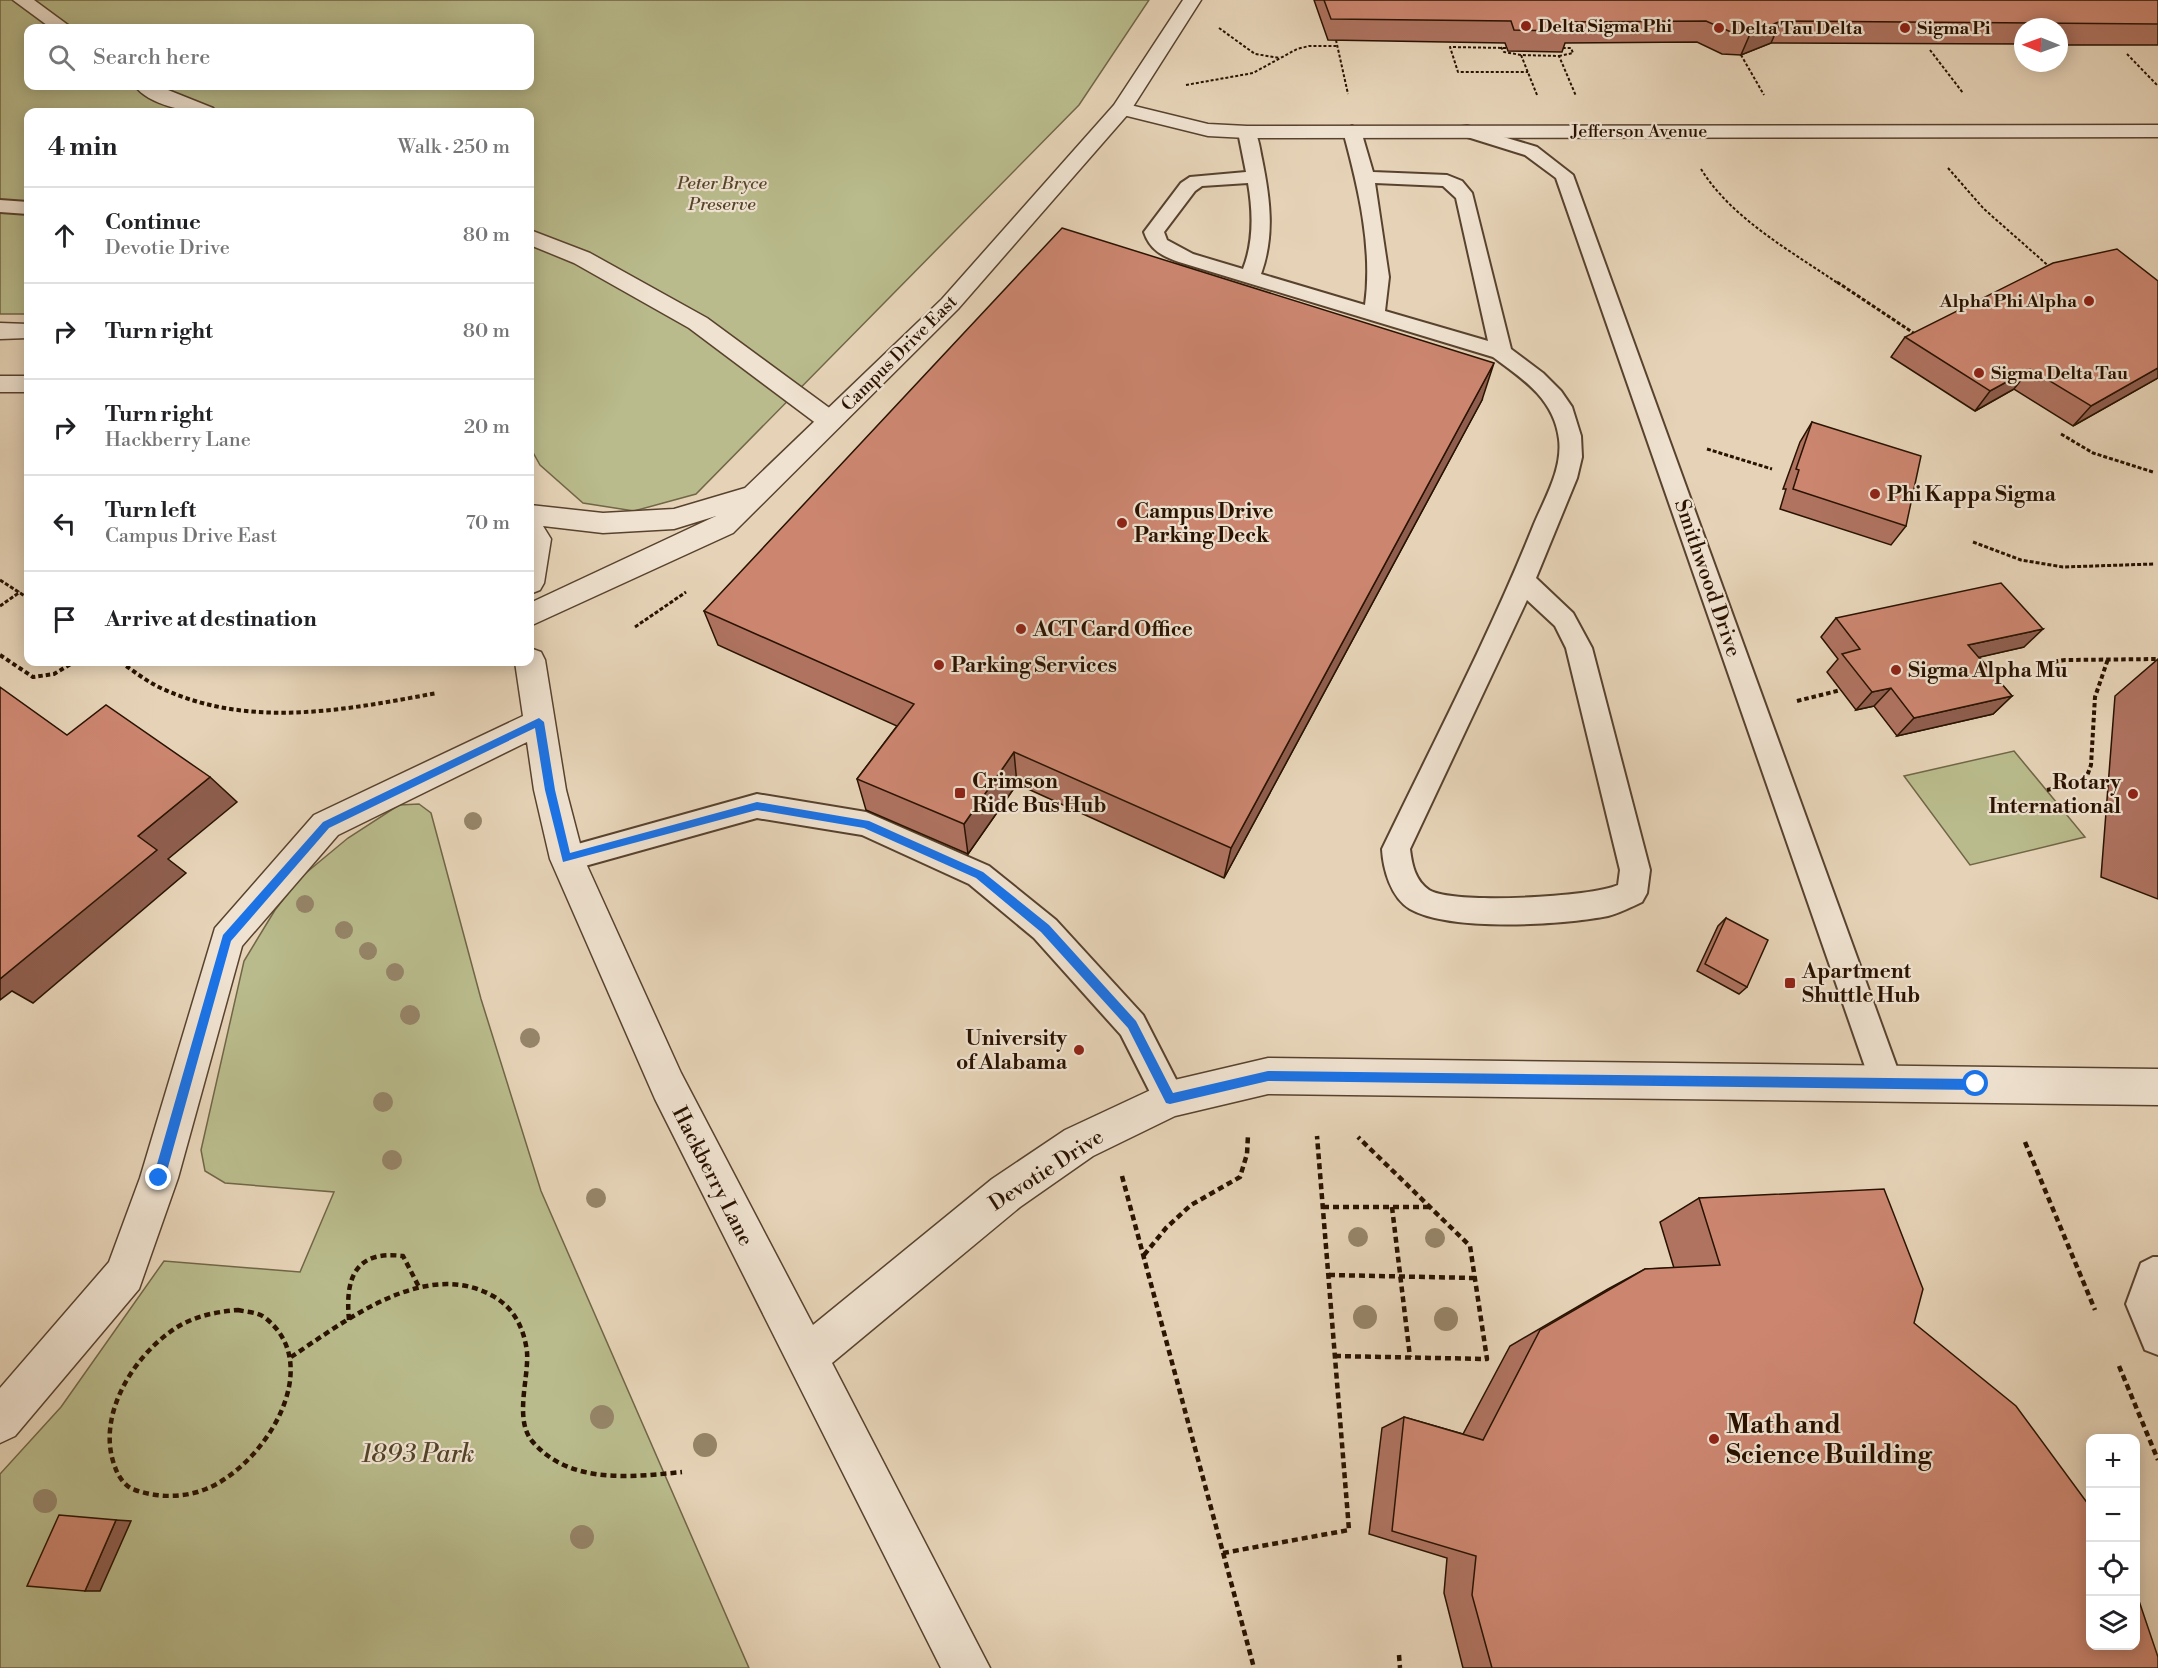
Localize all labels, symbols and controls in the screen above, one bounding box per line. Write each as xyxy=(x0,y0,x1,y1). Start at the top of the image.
place label: Delta Sigma Phi xyxy=(1538,15,1672,38)
place label: Delta Tau Delta xyxy=(1731,17,1863,40)
place label: Sigma Pi xyxy=(1917,17,1991,40)
north arrow xyxy=(2014,18,2068,72)
marker: Delta Sigma Phi xyxy=(1519,19,1533,33)
marker: Delta Tau Delta xyxy=(1712,21,1726,35)
marker: Sigma Pi xyxy=(1898,21,1912,35)
search box xyxy=(24,24,534,90)
icon: search xyxy=(45,41,78,74)
text: Search here xyxy=(93,44,210,71)
street label: Jefferson Avenue xyxy=(1570,120,1707,143)
text: 4 min xyxy=(48,131,118,163)
text: Walk · 250 m xyxy=(398,135,510,160)
park label: Peter Bryce Preserve xyxy=(676,172,768,216)
text: Continue xyxy=(105,209,201,236)
icon: ahead xyxy=(48,219,81,252)
text: 80 m xyxy=(463,223,510,248)
text: Devotie Drive xyxy=(105,236,230,261)
street label: Campus Drive East xyxy=(836,290,963,416)
place label: Alpha Phi Alpha xyxy=(1939,290,2077,313)
marker: Alpha Phi Alpha xyxy=(2082,294,2096,308)
icon: right xyxy=(48,315,81,348)
text: Turn right xyxy=(105,318,213,345)
text: 80 m xyxy=(463,319,510,344)
place label: Sigma Delta Tau xyxy=(1991,362,2128,385)
marker: Sigma Delta Tau xyxy=(1972,366,1986,380)
text: Turn right xyxy=(105,401,213,428)
icon: right xyxy=(48,411,81,444)
text: 20 m xyxy=(464,415,510,440)
text: Hackberry Lane xyxy=(105,428,251,453)
place label: Phi Kappa Sigma xyxy=(1887,482,2057,508)
marker: Phi Kappa Sigma xyxy=(1868,487,1882,501)
street label: Smithwood Drive xyxy=(1668,496,1746,660)
text: Turn left xyxy=(105,497,196,524)
place label: Campus Drive Parking Deck xyxy=(1134,499,1273,549)
icon: left xyxy=(48,507,81,540)
text: 70 m xyxy=(466,511,510,536)
marker: Campus Drive Parking Deck xyxy=(1115,516,1129,530)
text: Campus Drive East xyxy=(105,524,277,549)
icon: arrive xyxy=(48,603,81,636)
text: Arrive at destination xyxy=(105,606,317,633)
place label: ACT Card Office xyxy=(1032,617,1193,643)
marker: ACT Card Office xyxy=(1014,622,1028,636)
place label: Parking Services xyxy=(951,653,1117,679)
marker: Parking Services xyxy=(932,658,946,672)
place label: Sigma Alpha Mu xyxy=(1908,658,2068,684)
marker: Sigma Alpha Mu xyxy=(1889,663,1903,677)
place label: Crimson Ride Bus Hub xyxy=(972,769,1107,819)
place label: Rotary International xyxy=(1989,770,2121,820)
marker: Crimson Ride Bus Hub xyxy=(953,786,967,800)
marker: Rotary International xyxy=(2126,787,2140,801)
place label: Apartment Shuttle Hub xyxy=(1801,959,1920,1009)
marker: Apartment Shuttle Hub xyxy=(1783,976,1797,990)
place label: University of Alabama xyxy=(956,1026,1068,1076)
marker: University of Alabama xyxy=(1072,1043,1086,1057)
route start xyxy=(1962,1070,1988,1096)
street label: Hackberry Lane xyxy=(666,1102,758,1251)
street label: Devotie Drive xyxy=(984,1124,1109,1217)
route end xyxy=(145,1164,171,1190)
place label: Math and Science Building xyxy=(1726,1409,1933,1471)
marker: Math and Science Building xyxy=(1707,1432,1721,1446)
map controls xyxy=(2086,1434,2140,1650)
button: + xyxy=(2086,1434,2140,1488)
park label: 1893 Park xyxy=(361,1438,475,1470)
button: − xyxy=(2086,1488,2140,1542)
button: locate xyxy=(2086,1542,2140,1596)
button: layers xyxy=(2086,1596,2140,1650)

